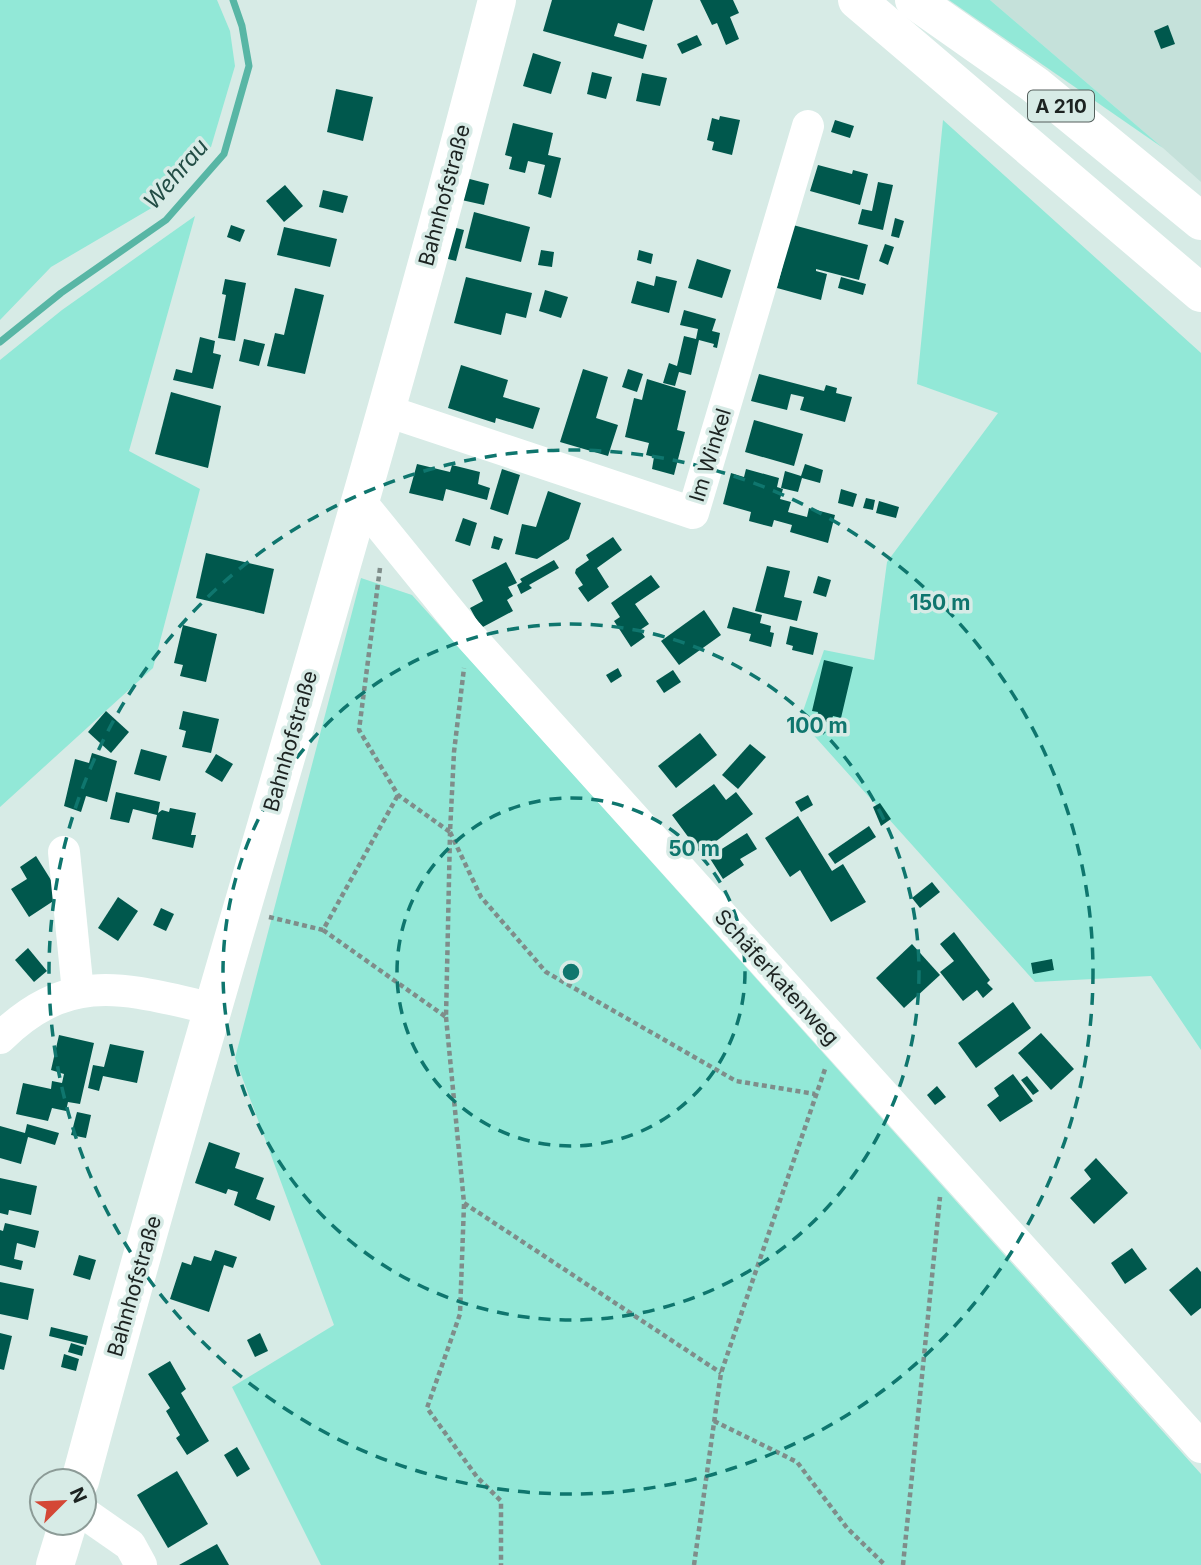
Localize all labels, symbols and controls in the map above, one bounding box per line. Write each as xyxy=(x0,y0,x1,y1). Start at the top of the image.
road number: A 210 xyxy=(1028,90,1094,122)
street label: Bahnhofstraße xyxy=(413,121,475,269)
water label: Wehrau xyxy=(138,133,214,215)
street label: Im Winkel xyxy=(684,405,736,505)
text: 150 m xyxy=(910,590,970,615)
street label: Bahnhofstraße xyxy=(258,668,322,814)
text: 100 m xyxy=(786,713,848,738)
text: 50 m xyxy=(668,836,720,861)
street label: Schäferkatenweg xyxy=(710,904,844,1050)
centre of rings xyxy=(559,960,583,984)
street label: Bahnhofstraße xyxy=(102,1213,166,1359)
north arrow xyxy=(28,1467,98,1537)
text: N xyxy=(65,1484,92,1507)

